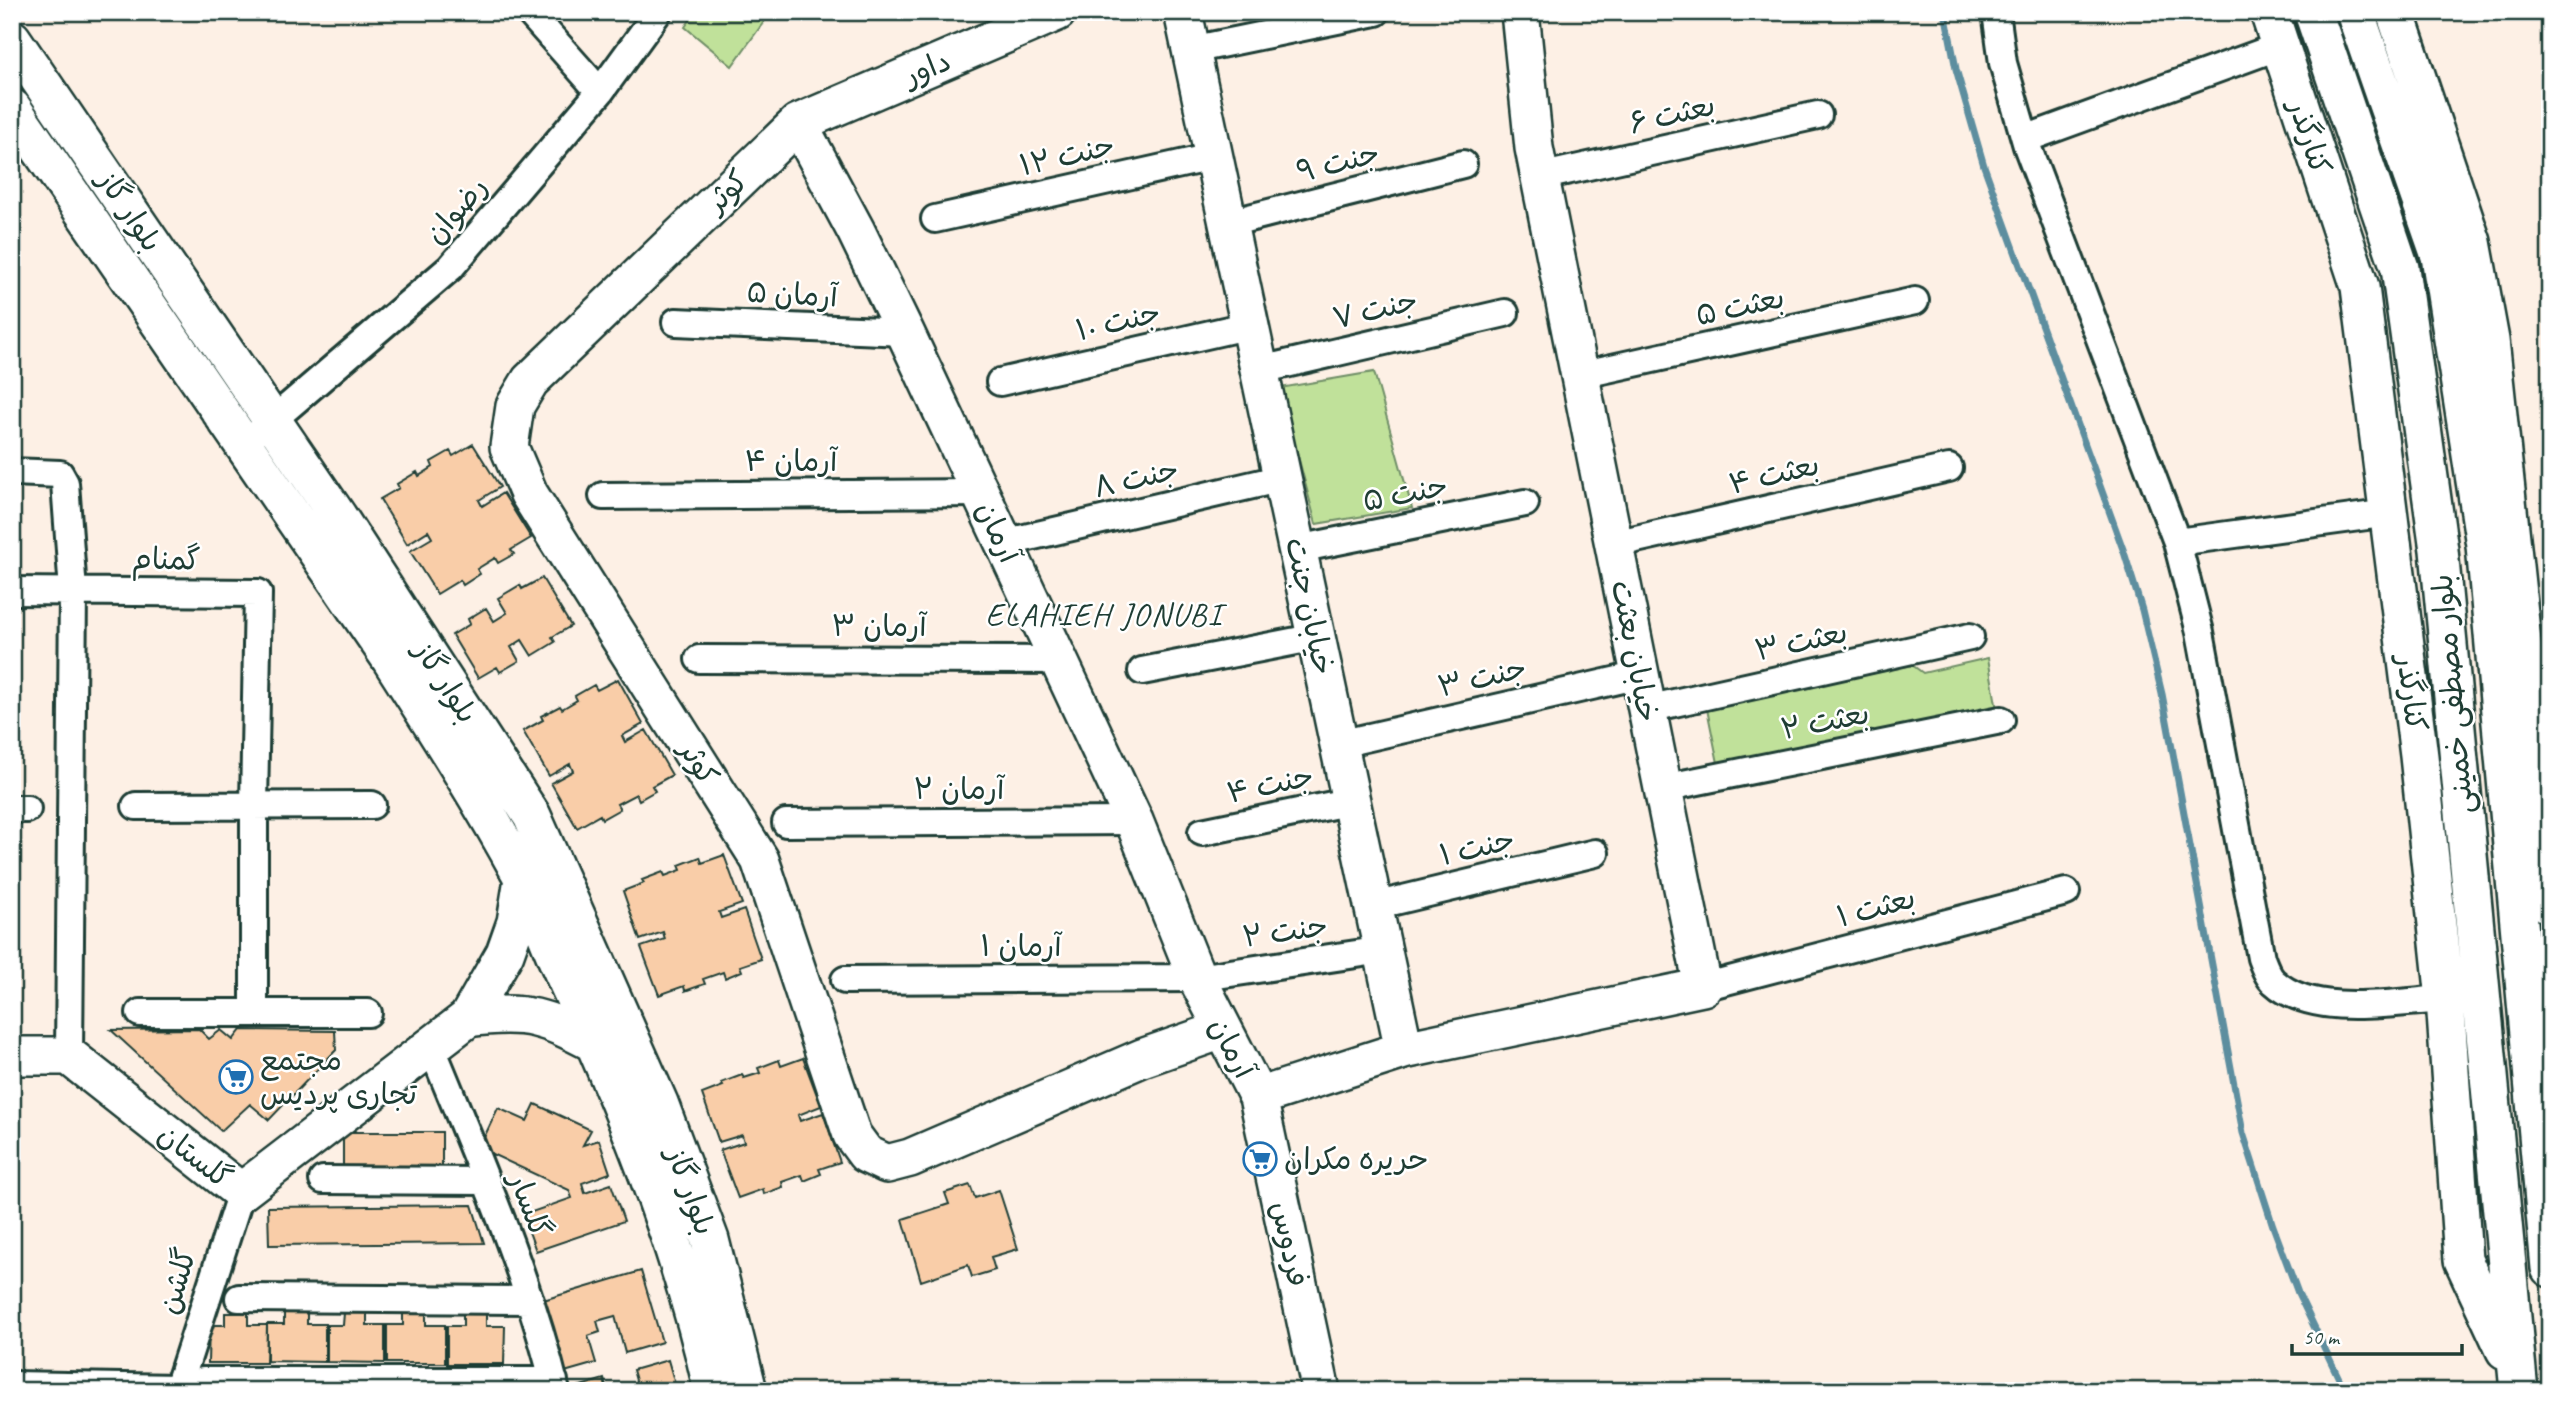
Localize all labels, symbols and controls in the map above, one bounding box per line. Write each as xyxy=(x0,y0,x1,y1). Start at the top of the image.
street label: داور xyxy=(895,41,956,96)
street label: بعثت ۶ xyxy=(1625,86,1719,142)
street label: کنارگذر xyxy=(2279,93,2340,179)
street label: جنت ۱۲ xyxy=(1016,126,1118,184)
street label: جنت ۹ xyxy=(1293,133,1383,191)
street label: بلوار گاز xyxy=(87,160,171,259)
street label: کوثر xyxy=(695,161,757,223)
street label: رضوان xyxy=(416,168,496,252)
street label: آرمان ۵ xyxy=(745,273,840,315)
street label: بعثت ۵ xyxy=(1692,278,1788,334)
street label: جنت ۷ xyxy=(1329,281,1421,337)
street label: جنت ۱۰ xyxy=(1072,293,1164,349)
street label: آرمان ۴ xyxy=(745,442,839,480)
street label: بعثت ۴ xyxy=(1725,445,1823,503)
street label: جنت ۸ xyxy=(1090,450,1182,506)
street label: جنت ۵ xyxy=(1359,466,1451,520)
street label: آرمان xyxy=(967,495,1029,570)
street label: خیابان جنت xyxy=(1277,534,1343,678)
street label: گمنام xyxy=(131,539,201,583)
street label: بلوار مصطفی خمینی xyxy=(2423,573,2481,815)
street label: خیابان بعثت xyxy=(1603,577,1667,725)
district label: ELAHIEH JONUBI xyxy=(986,594,1228,635)
street label: آرمان ۳ xyxy=(831,607,928,645)
street label: بعثت ۳ xyxy=(1751,613,1851,669)
street label: بلوار گاز xyxy=(404,631,487,730)
street label: جنت ۳ xyxy=(1434,648,1530,706)
street label: کنارگذر xyxy=(2388,651,2436,733)
street label: بعثت ۲ xyxy=(1777,694,1873,748)
street label: کوثر xyxy=(669,731,727,792)
street label: جنت ۴ xyxy=(1223,756,1317,812)
street label: آرمان ۲ xyxy=(914,770,1006,808)
street label: جنت ۱ xyxy=(1436,820,1518,874)
street label: بعثت ۱ xyxy=(1832,878,1920,936)
street label: جنت ۲ xyxy=(1240,906,1330,956)
street label: آرمان ۱ xyxy=(980,927,1063,965)
street label: آرمان xyxy=(1200,1011,1264,1086)
place label: مجتمع تجاری پردیس xyxy=(260,1041,417,1113)
supermarket icon: مجتمع تجاری پردیس xyxy=(217,1058,255,1096)
street label: گلستان xyxy=(150,1115,240,1197)
street label: بلوار گاز xyxy=(657,1139,724,1240)
supermarket icon: حریره مکران xyxy=(1241,1140,1279,1178)
place label: حریره مکران xyxy=(1284,1140,1429,1178)
street label: گلسار xyxy=(499,1164,560,1243)
street label: فردوس xyxy=(1262,1198,1318,1290)
street label: گلشن xyxy=(149,1243,205,1319)
scale bar xyxy=(2292,1312,2462,1356)
text: 50 m xyxy=(2303,1324,2341,1350)

